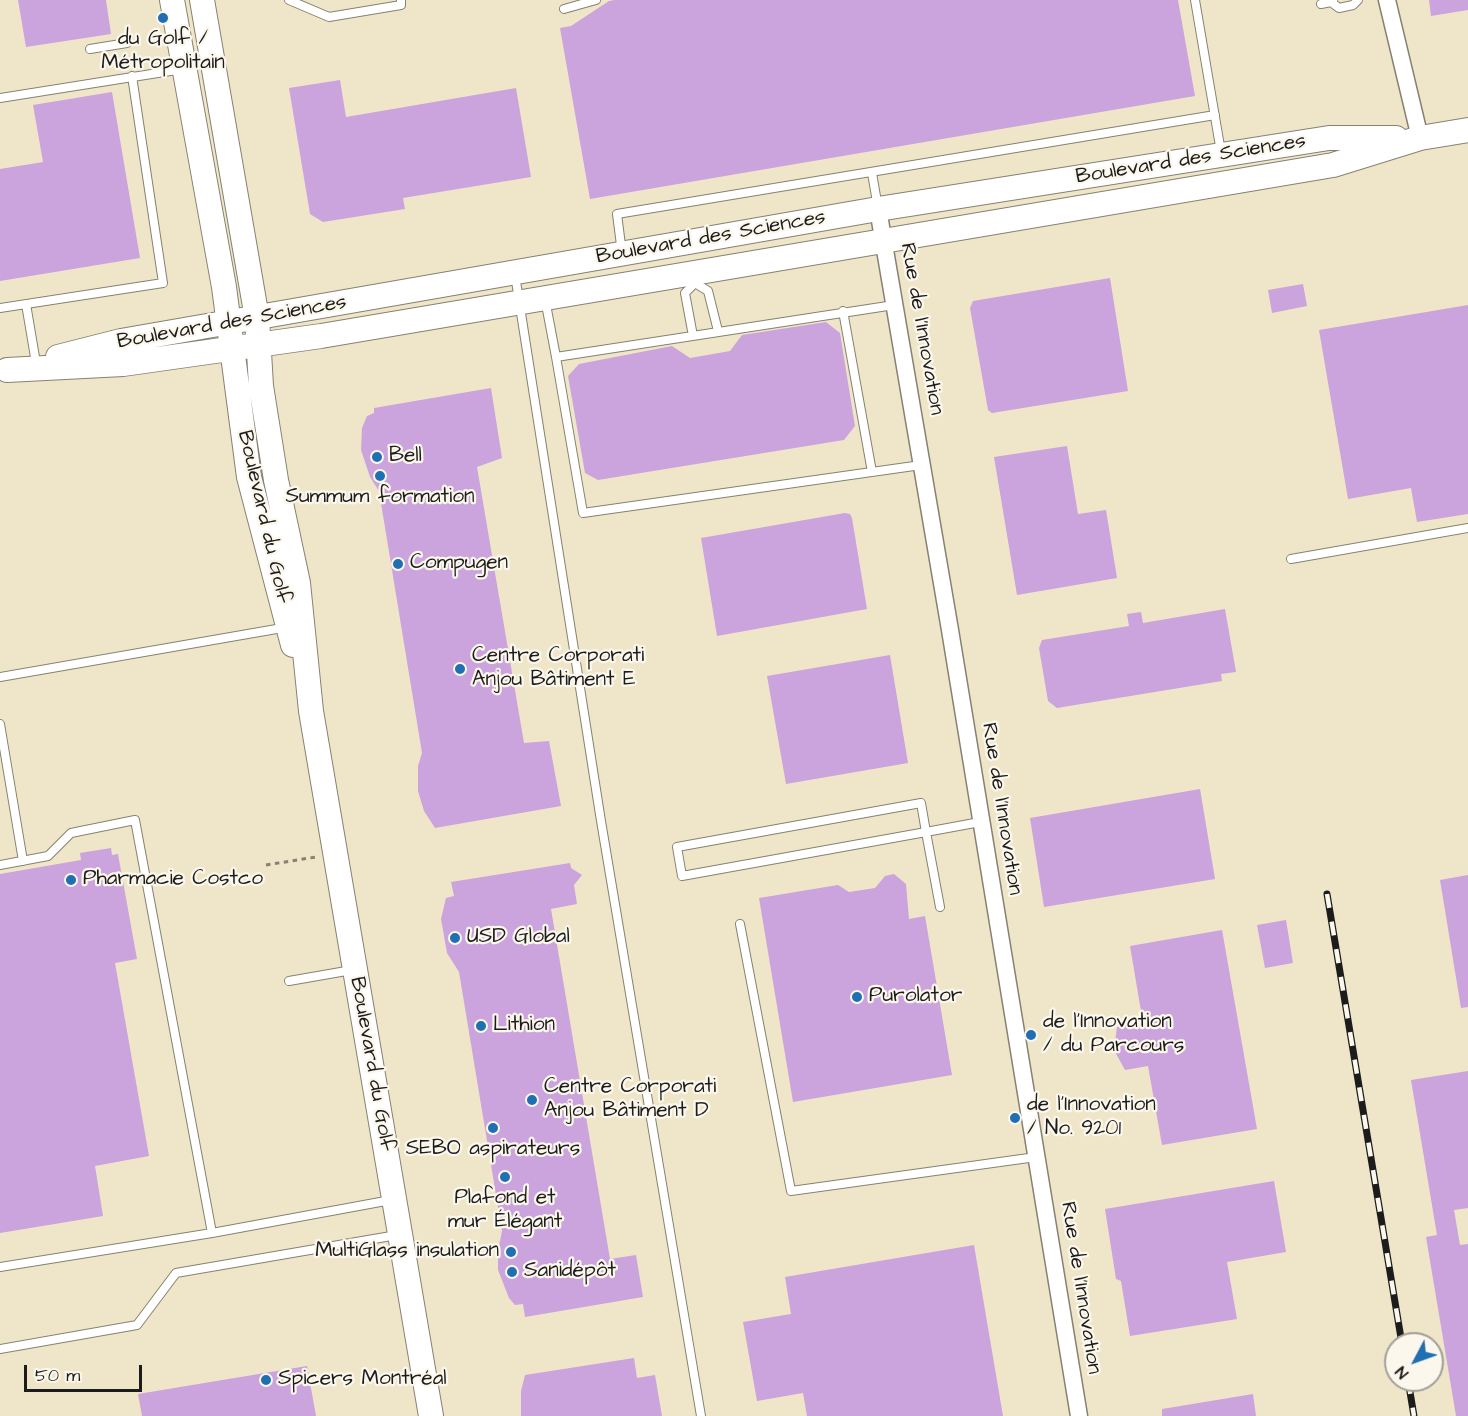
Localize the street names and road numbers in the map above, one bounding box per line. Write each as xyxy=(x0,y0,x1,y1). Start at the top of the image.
street label: Boulevard des Sciences xyxy=(1074,129,1308,191)
street label: Boulevard des Sciences xyxy=(594,205,828,271)
street label: Rue de l'Innovation xyxy=(893,241,949,417)
street label: Boulevard des Sciences xyxy=(115,290,349,356)
street label: Boulevard du Golf xyxy=(231,428,295,606)
street label: Rue de l'Innovation xyxy=(975,721,1027,897)
street label: Boulevard du Golf xyxy=(343,975,399,1153)
street label: Rue de l'Innovation xyxy=(1054,1200,1106,1376)

